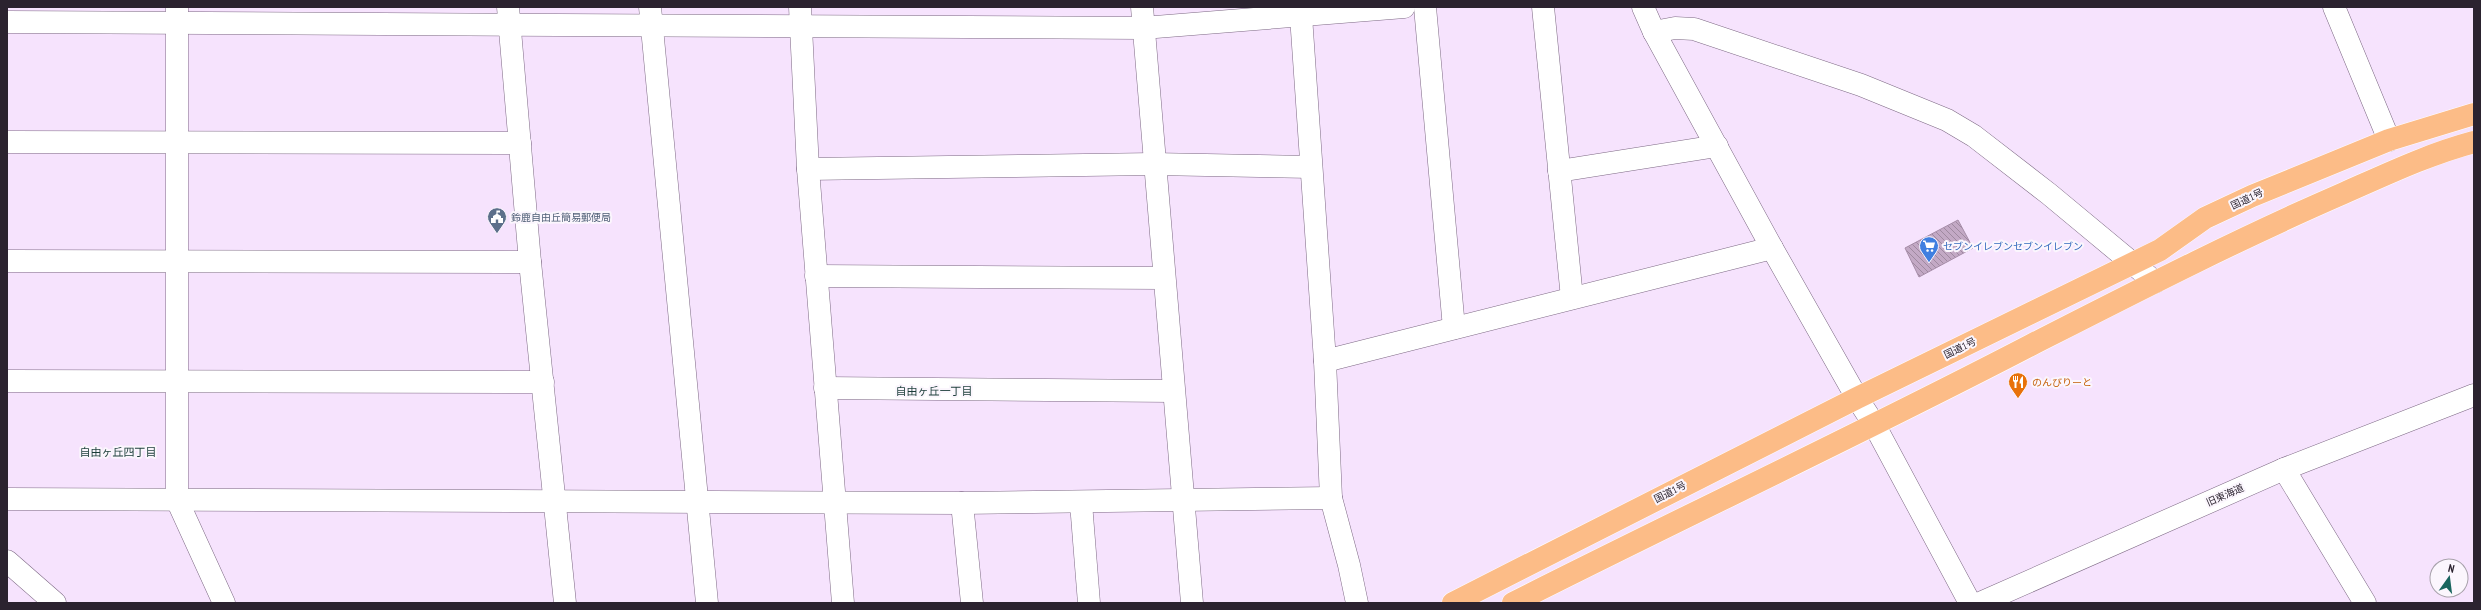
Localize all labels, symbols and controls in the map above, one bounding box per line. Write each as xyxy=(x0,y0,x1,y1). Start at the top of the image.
street label: 国道1号 xyxy=(2229,186,2265,212)
public building icon: 鈴鹿自由丘簡易郵便局 xyxy=(486,206,508,234)
place label: 鈴鹿自由丘簡易郵便局 xyxy=(511,211,611,224)
supermarket icon: セブンイレブンセブンイレブン xyxy=(1918,235,1940,263)
place label: セブンイレブンセブンイレブン xyxy=(1943,240,2083,253)
street label: 国道1号 xyxy=(1942,335,1978,361)
restaurant icon: のんびりーと xyxy=(2007,371,2029,399)
place label: のんびりーと xyxy=(2032,376,2092,389)
district label: 自由ヶ丘一丁目 xyxy=(896,384,973,398)
district label: 自由ヶ丘四丁目 xyxy=(80,445,157,459)
street label: 国道1号 xyxy=(1652,478,1688,506)
street label: 旧東海道 xyxy=(2204,481,2246,509)
north arrow xyxy=(2429,558,2469,598)
text: N xyxy=(2447,561,2456,576)

